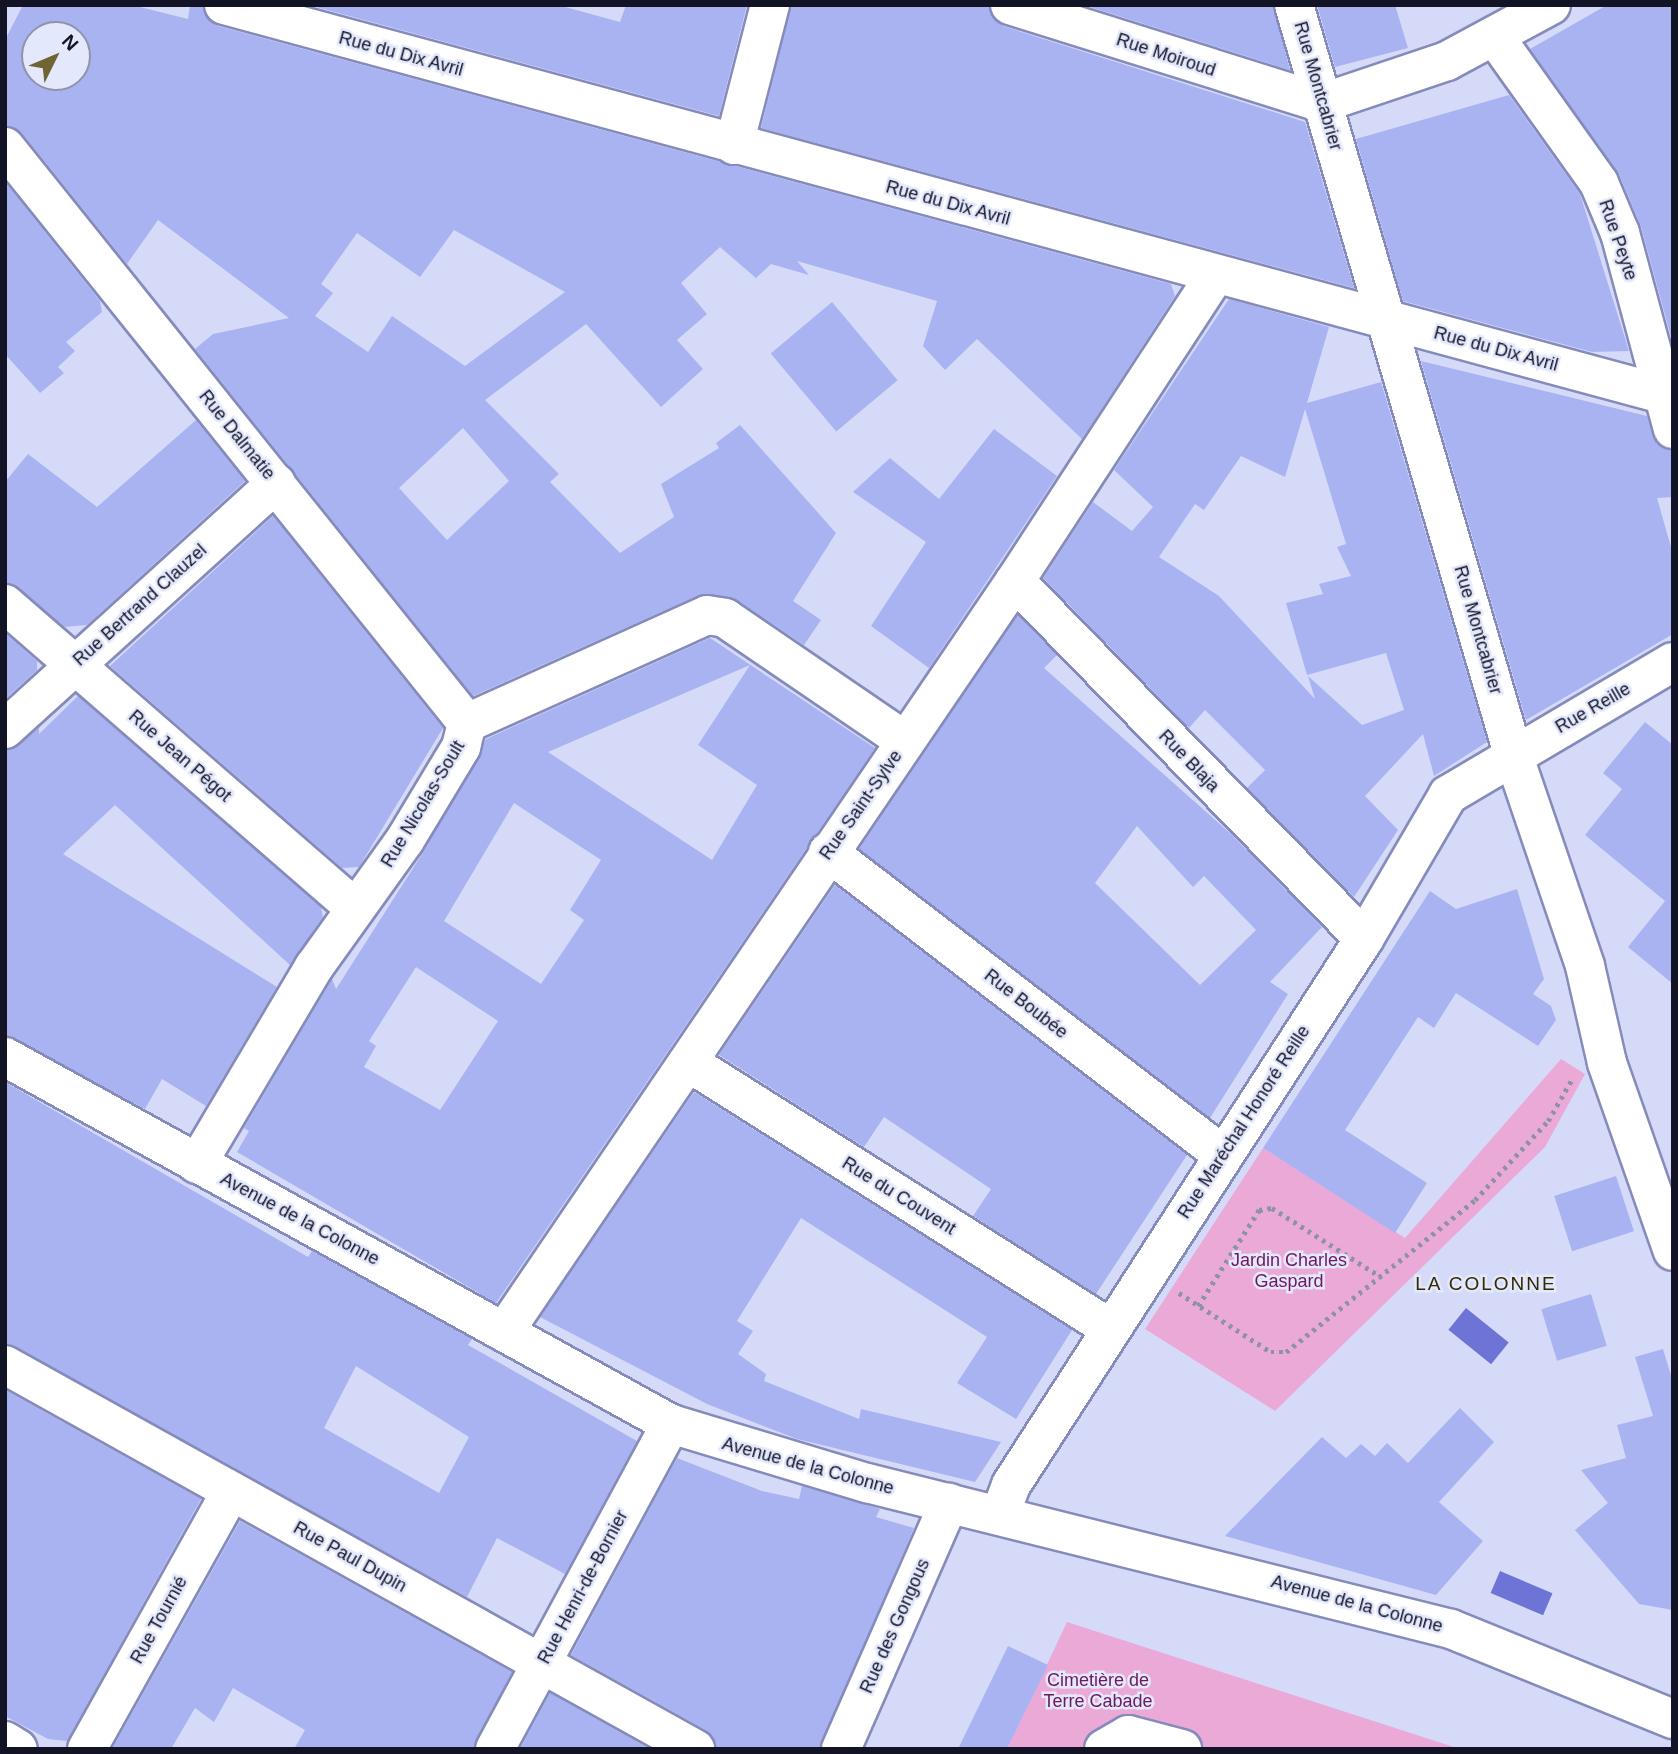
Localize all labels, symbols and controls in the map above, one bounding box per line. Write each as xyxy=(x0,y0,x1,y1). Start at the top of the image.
street label: Rue Montcabrier xyxy=(1289,19,1347,153)
north arrow xyxy=(21,21,91,91)
street label: Rue du Dix Avril xyxy=(336,27,466,81)
street label: Rue Moiroud xyxy=(1114,29,1218,81)
text: N xyxy=(58,31,83,55)
street label: Rue du Dix Avril xyxy=(883,176,1013,230)
street label: Rue Peyte xyxy=(1594,197,1642,283)
street label: Rue du Dix Avril xyxy=(1431,322,1561,376)
street label: Rue Dalmatie xyxy=(194,386,280,484)
street label: Rue Bertrand Clauzel xyxy=(69,539,211,671)
street label: Rue Montcabrier xyxy=(1449,563,1507,697)
street label: Rue Reille xyxy=(1552,678,1634,738)
street label: Rue Jean Pégot xyxy=(124,706,236,806)
street label: Rue Blaja xyxy=(1154,725,1224,797)
street label: Rue Nicolas-Soult xyxy=(377,737,469,871)
street label: Rue Saint-Sylve xyxy=(815,746,907,864)
street label: Rue Boubée xyxy=(980,965,1072,1043)
street label: Rue Maréchal Honoré Reille xyxy=(1173,1021,1315,1223)
street label: Rue du Couvent xyxy=(838,1152,960,1240)
street label: Avenue de la Colonne xyxy=(217,1168,383,1270)
park label: Jardin Charles Gaspard xyxy=(1231,1250,1347,1292)
district label: LA COLONNE xyxy=(1416,1273,1556,1295)
street label: Avenue de la Colonne xyxy=(720,1433,896,1499)
street label: Rue Henri-de-Bornier xyxy=(533,1506,633,1668)
street label: Rue Paul Dupin xyxy=(290,1517,410,1597)
street label: Rue des Gongous xyxy=(856,1555,934,1697)
street label: Avenue de la Colonne xyxy=(1269,1571,1445,1637)
street label: Rue Tournié xyxy=(126,1572,192,1668)
park label: Cimetière de Terre Cabade xyxy=(1043,1670,1153,1712)

